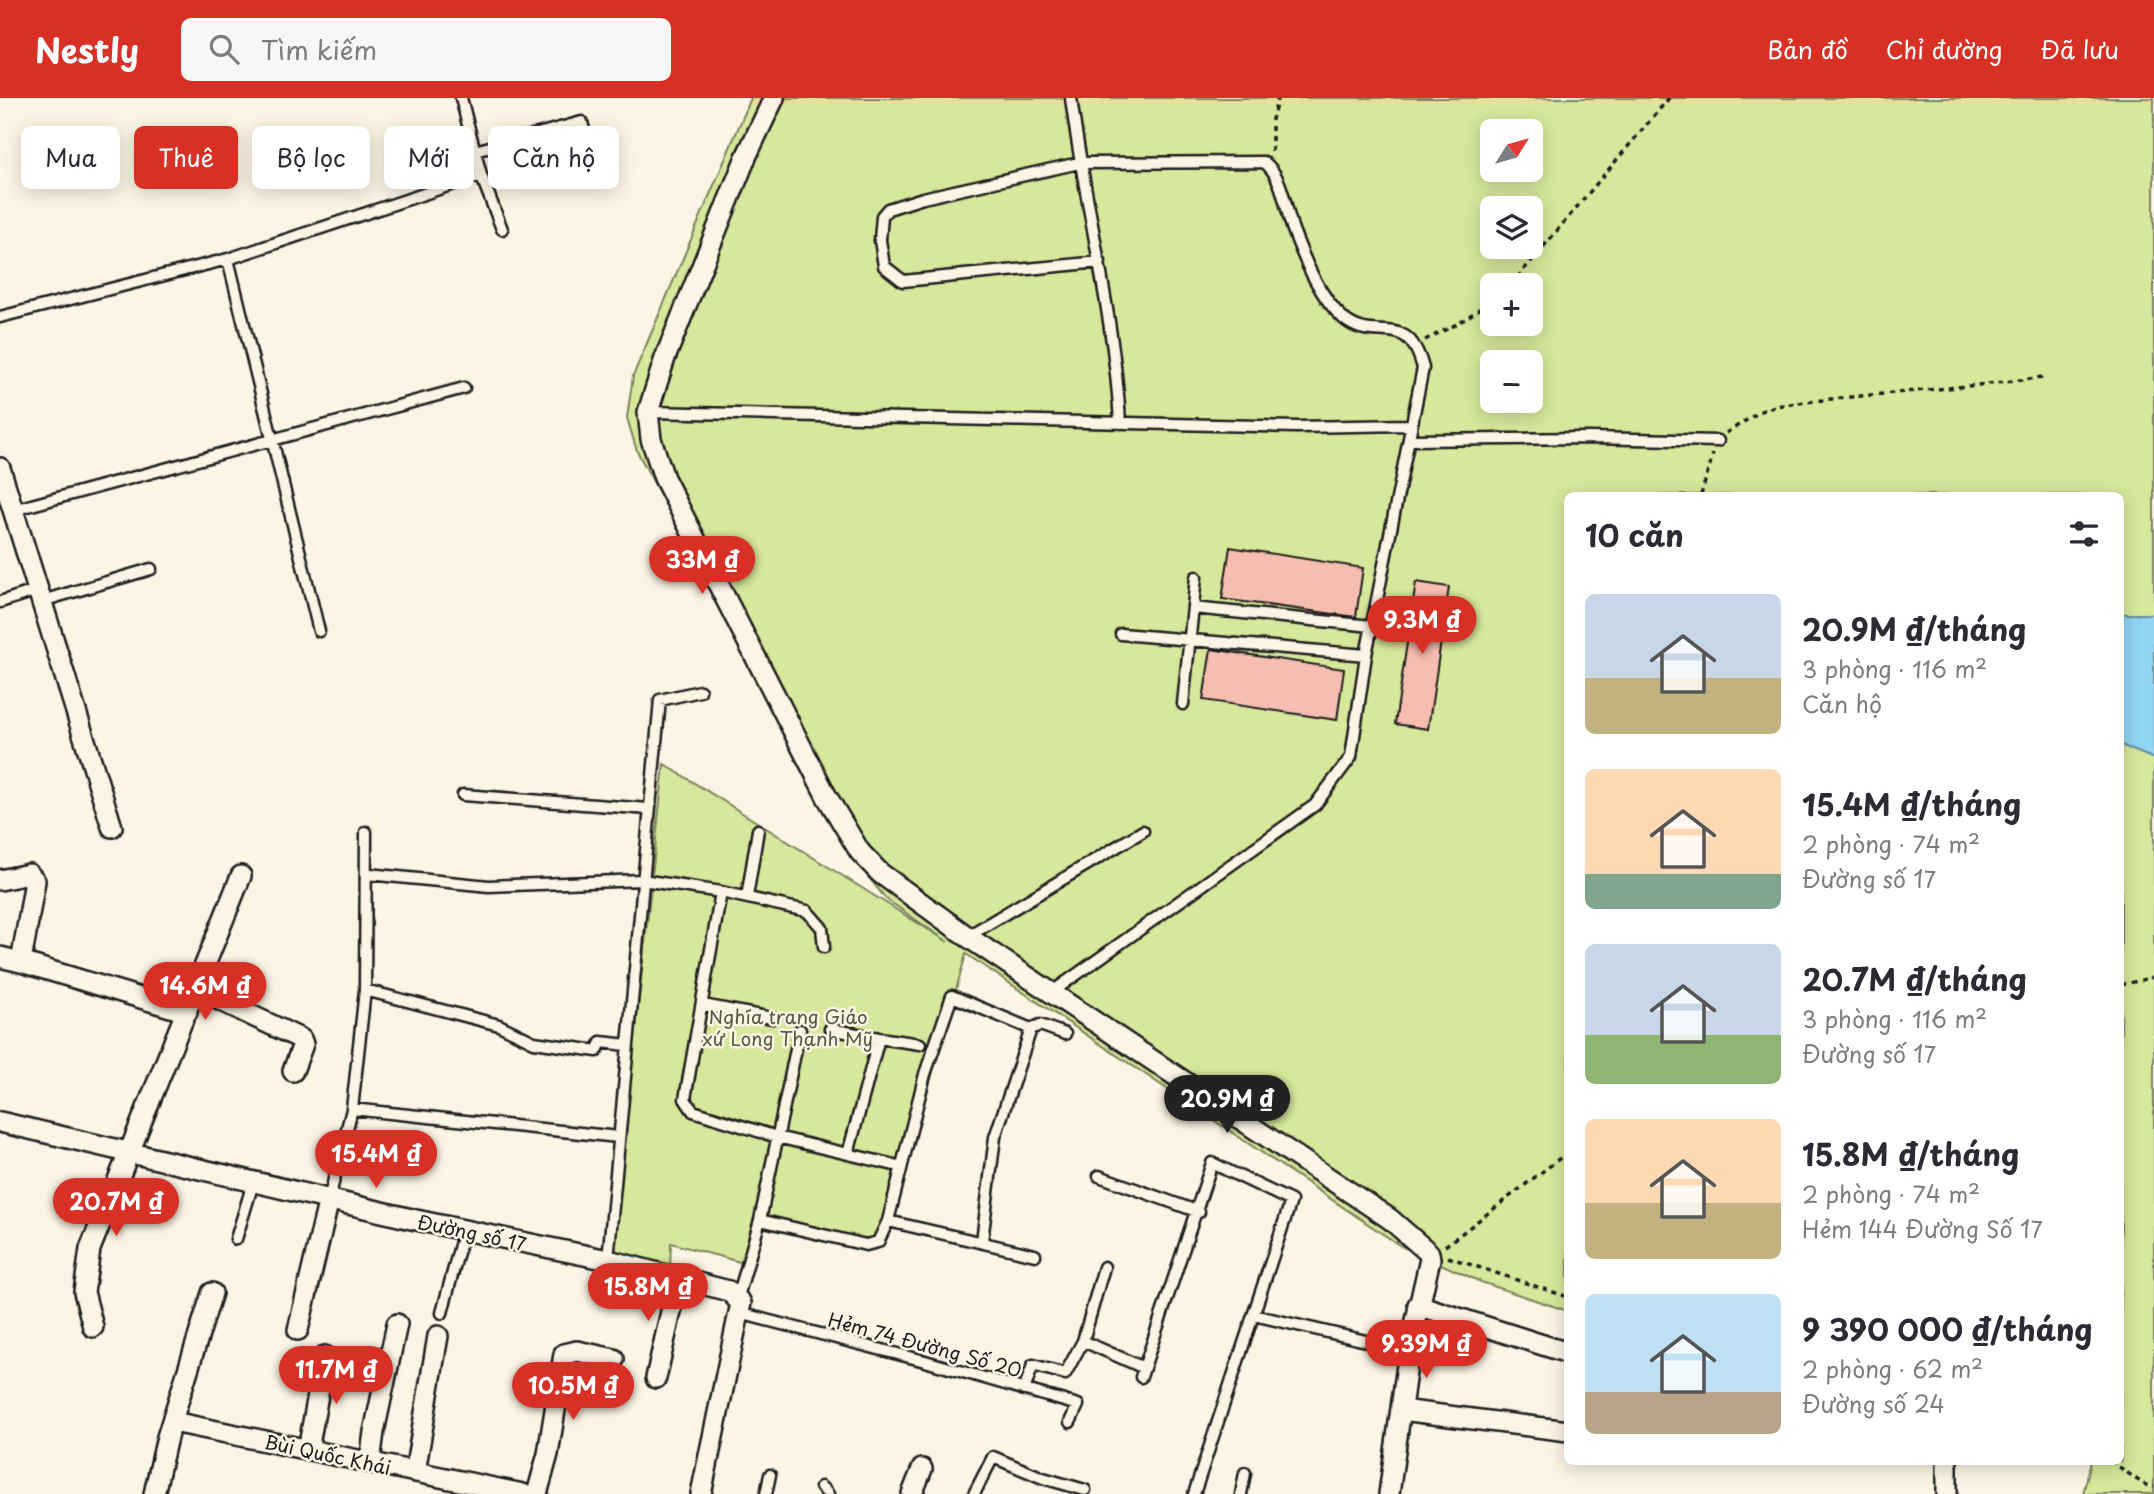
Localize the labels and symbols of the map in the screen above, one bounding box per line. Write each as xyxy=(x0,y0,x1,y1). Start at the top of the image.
north arrow xyxy=(1480,119,1544,182)
pin: 33M ₫ xyxy=(653,536,751,596)
pin: 9.3M ₫ xyxy=(1365,596,1479,656)
pin: 14.6M ₫ xyxy=(140,962,270,1022)
park label: Nghĩa trang Giáo xứ Long Thạnh Mỹ xyxy=(703,1002,873,1052)
pin: 20.9M ₫ xyxy=(1162,1076,1292,1135)
pin: 15.4M ₫ xyxy=(311,1130,441,1190)
pin: 20.7M ₫ xyxy=(51,1178,181,1238)
street label: Đường số 17 xyxy=(415,1207,529,1257)
pin: 15.8M ₫ xyxy=(583,1264,713,1323)
street label: Hẻm 74 Đường Số 20 xyxy=(825,1305,1025,1383)
pin: 9.39M ₫ xyxy=(1361,1320,1491,1380)
pin: 11.7M ₫ xyxy=(271,1346,401,1406)
pin: 10.5M ₫ xyxy=(508,1362,638,1422)
street label: Bùi Quốc Khái xyxy=(262,1427,394,1481)

